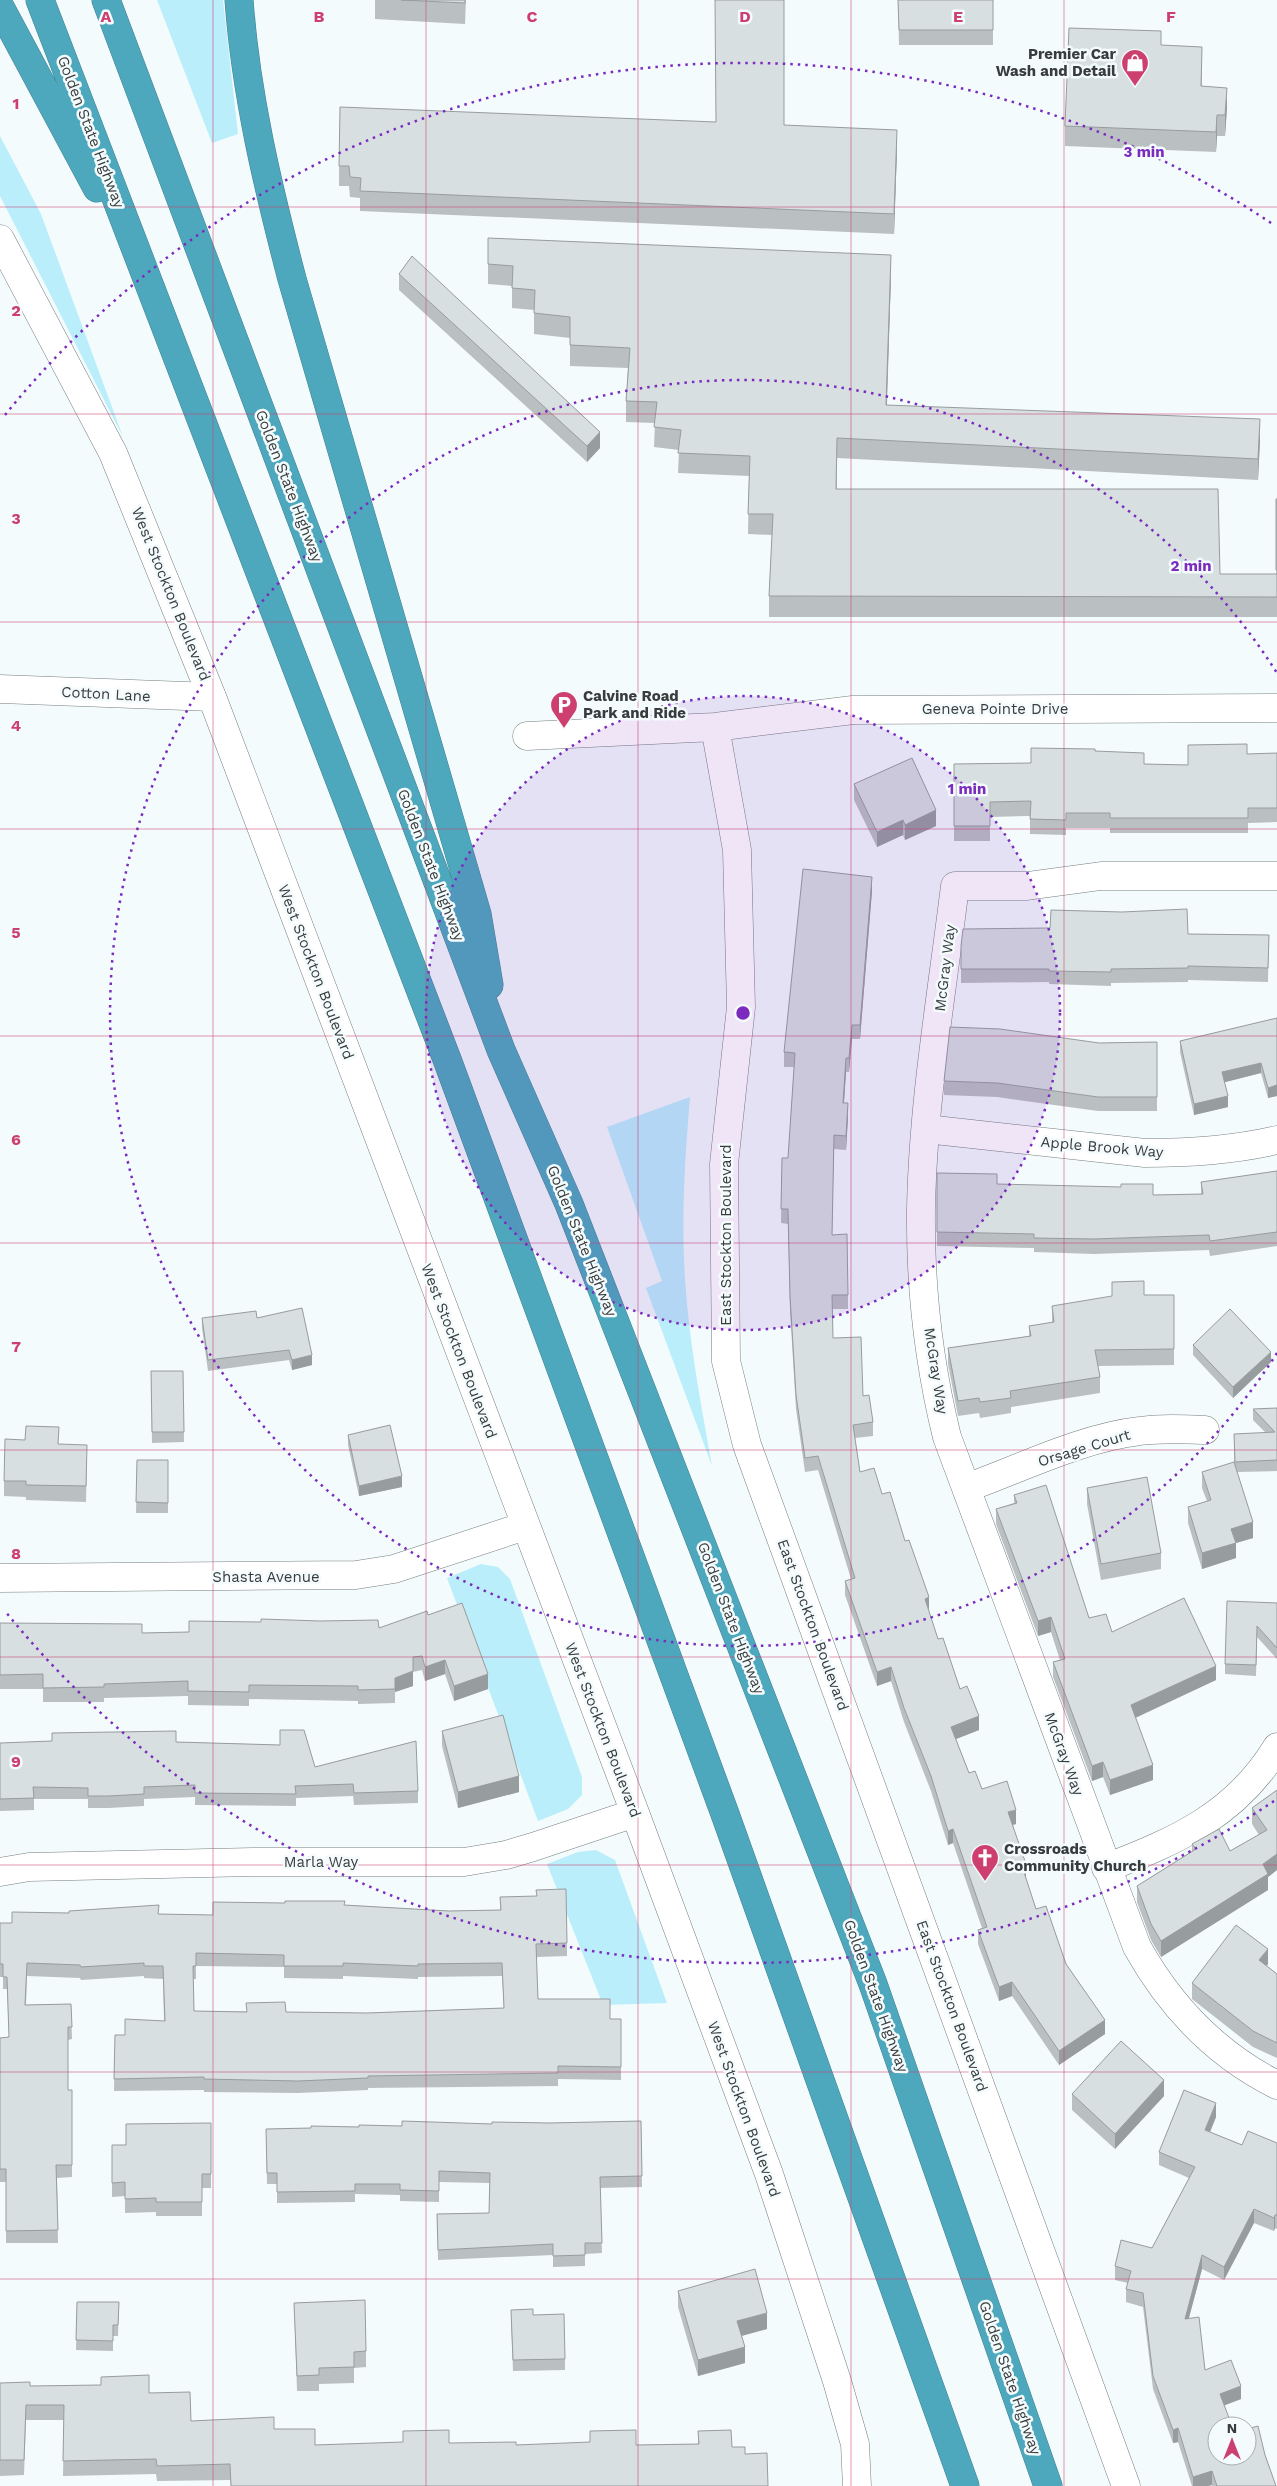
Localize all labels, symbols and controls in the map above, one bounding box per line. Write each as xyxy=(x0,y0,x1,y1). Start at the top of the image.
text: A xyxy=(101,7,112,26)
text: B xyxy=(314,7,325,26)
text: C xyxy=(527,7,538,26)
text: D xyxy=(739,7,751,26)
text: E xyxy=(953,7,963,26)
text: F xyxy=(1166,7,1176,26)
place label: Premier Car Wash and Detail xyxy=(996,45,1117,80)
shop icon: Premier Car Wash and Detail xyxy=(1120,48,1150,87)
street label: Golden State Highway xyxy=(54,53,128,211)
text: 1 xyxy=(13,94,19,113)
text: 3 min xyxy=(1124,143,1164,161)
text: 2 xyxy=(11,301,21,320)
street label: Golden State Highway xyxy=(252,407,326,565)
street label: West Stockton Boulevard xyxy=(128,504,214,684)
text: 3 xyxy=(11,509,21,528)
text: 2 min xyxy=(1170,557,1212,575)
street label: Cotton Lane xyxy=(61,683,151,705)
place label: Calvine Road Park and Ride xyxy=(583,687,686,722)
parking icon: Calvine Road Park and Ride xyxy=(549,690,579,729)
street label: Geneva Pointe Drive xyxy=(922,700,1068,718)
text: 4 xyxy=(11,716,21,735)
text: 1 min xyxy=(948,780,986,798)
street label: Golden State Highway xyxy=(394,786,468,944)
street label: West Stockton Boulevard xyxy=(274,882,358,1062)
text: 5 xyxy=(11,923,21,942)
street label: McGray Way xyxy=(931,923,959,1013)
centre of rings xyxy=(734,1004,752,1022)
text: 6 xyxy=(11,1130,21,1149)
street label: Apple Brook Way xyxy=(1040,1133,1164,1161)
street label: East Stockton Boulevard xyxy=(717,1144,735,1326)
street label: Golden State Highway xyxy=(543,1163,621,1319)
street label: West Stockton Boulevard xyxy=(417,1261,501,1441)
street label: McGray Way xyxy=(920,1326,952,1416)
text: 7 xyxy=(11,1337,21,1356)
street label: Orsage Court xyxy=(1036,1425,1133,1471)
street label: East Stockton Boulevard xyxy=(774,1537,852,1713)
street label: Golden State Highway xyxy=(694,1539,768,1697)
text: 8 xyxy=(11,1544,21,1563)
street label: Shasta Avenue xyxy=(212,1568,320,1586)
street label: West Stockton Boulevard xyxy=(561,1640,645,1820)
street label: McGray Way xyxy=(1041,1710,1088,1798)
text: 9 xyxy=(11,1752,21,1771)
place label: Crossroads Community Church xyxy=(1004,1840,1146,1875)
church icon: Crossroads Community Church xyxy=(970,1843,1000,1882)
street label: Marla Way xyxy=(284,1853,358,1871)
street label: Golden State Highway xyxy=(840,1917,912,2075)
street label: East Stockton Boulevard xyxy=(913,1918,991,2094)
street label: West Stockton Boulevard xyxy=(704,2019,784,2199)
street label: Golden State Highway xyxy=(975,2299,1045,2457)
north arrow xyxy=(1207,2416,1257,2466)
text: N xyxy=(1227,2420,1237,2436)

